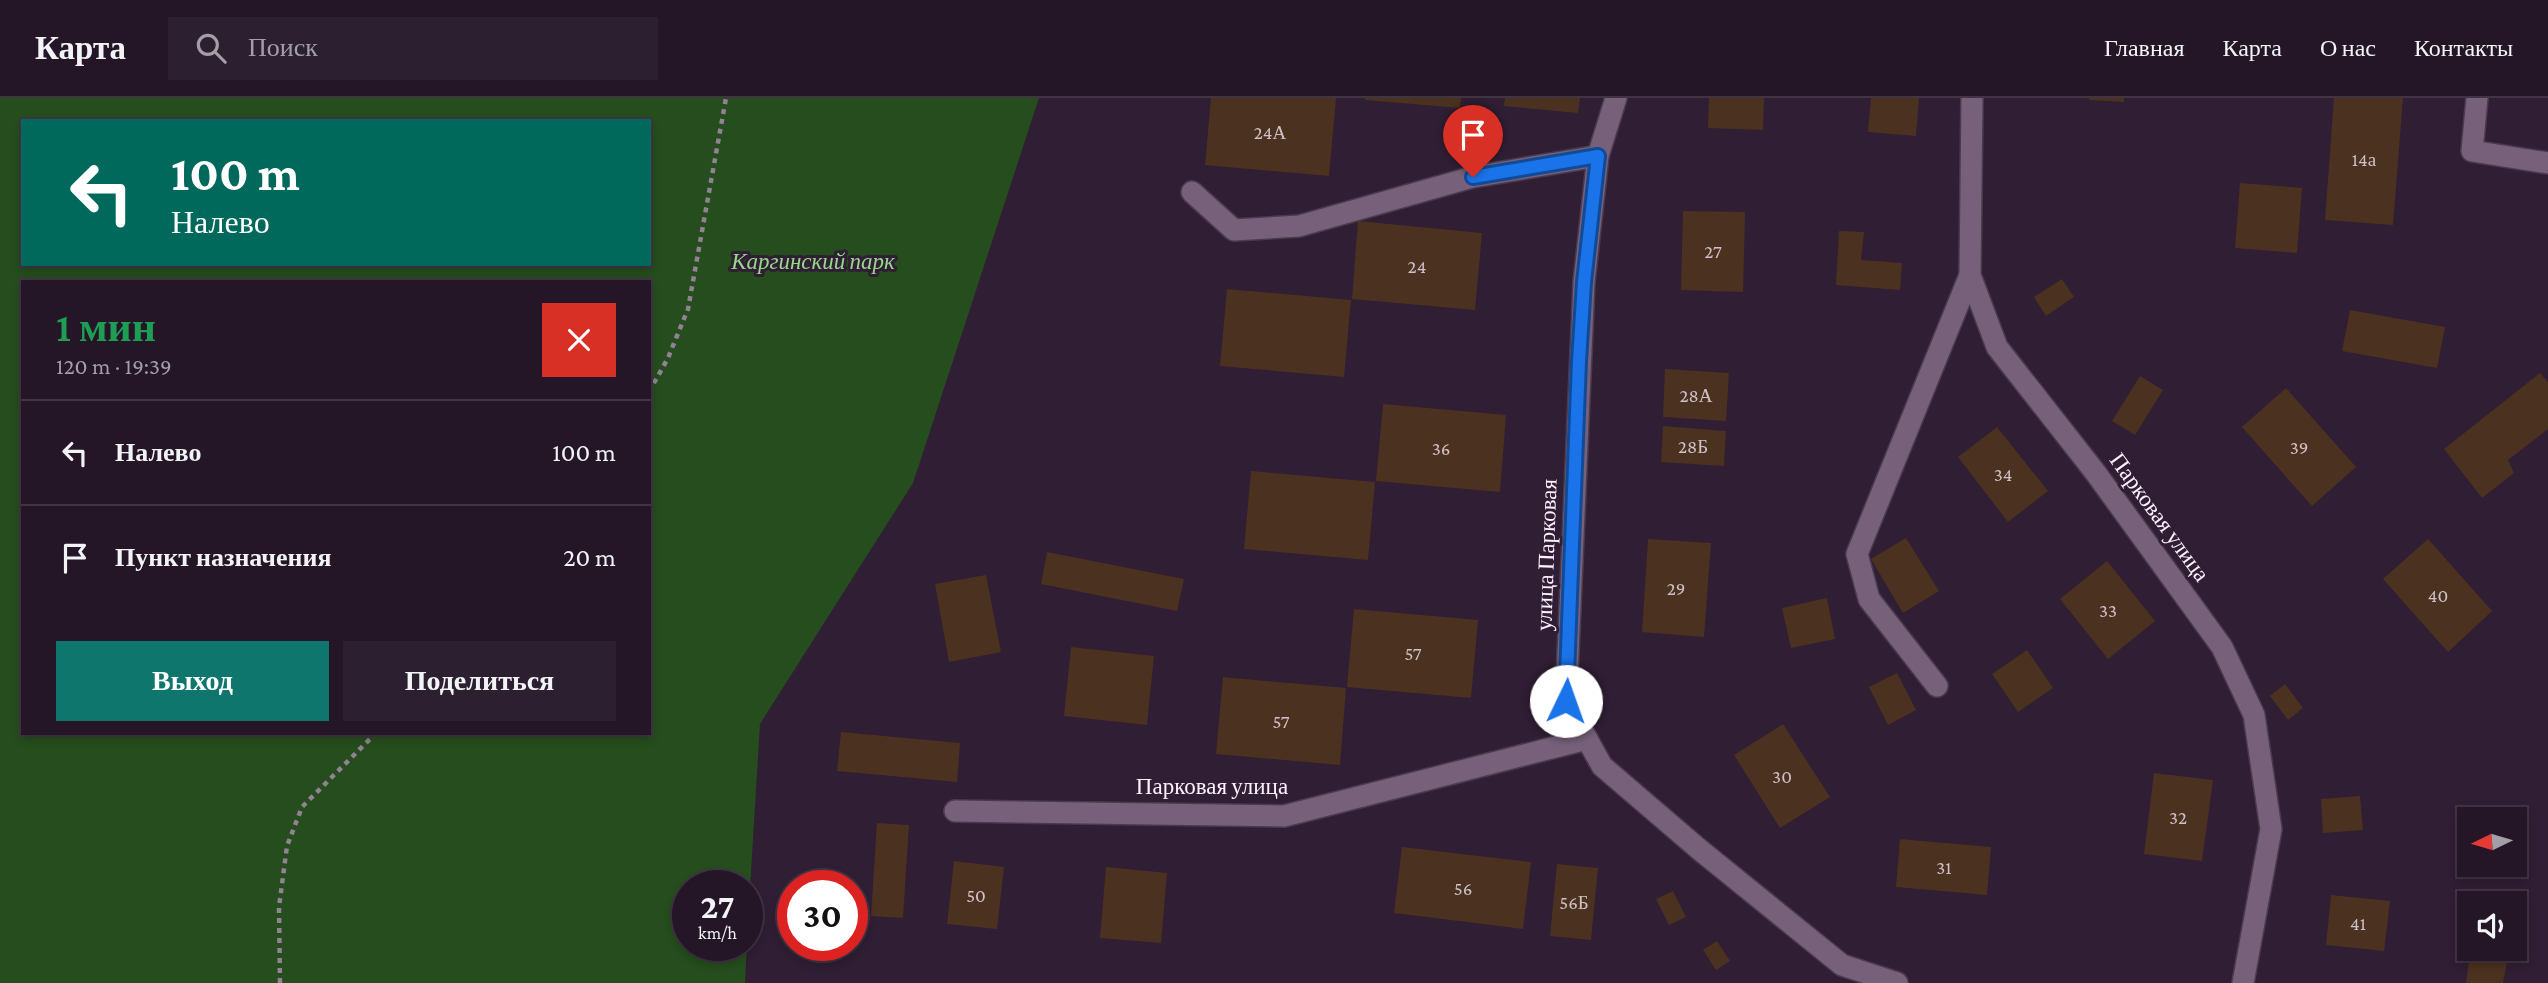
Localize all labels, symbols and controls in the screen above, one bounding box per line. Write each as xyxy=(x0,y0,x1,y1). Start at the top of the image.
search box xyxy=(168,17,658,80)
text: Карта xyxy=(35,29,126,66)
icon: search xyxy=(192,29,230,67)
text: Поиск xyxy=(248,33,318,62)
text: Главная xyxy=(2104,34,2185,61)
text: Карта xyxy=(2223,34,2282,61)
text: О нас xyxy=(2320,34,2376,61)
text: Контакты xyxy=(2414,34,2513,61)
pin xyxy=(1443,105,1503,177)
icon: arrive xyxy=(1454,116,1492,154)
house number: 24А xyxy=(1254,122,1287,143)
text: 100 m xyxy=(171,146,300,201)
icon: left xyxy=(56,147,147,238)
house number: 14а xyxy=(2352,149,2377,170)
text: Налево xyxy=(171,204,270,240)
house number: 27 xyxy=(1704,241,1722,262)
park label: Каргинский парк xyxy=(730,248,895,274)
house number: 24 xyxy=(1408,256,1426,277)
text: 1 мин xyxy=(56,303,156,350)
button: close xyxy=(542,303,616,377)
text: 120 m · 19:39 xyxy=(56,353,172,379)
house number: 28А xyxy=(1680,385,1713,406)
icon: left xyxy=(56,434,94,472)
house number: 28Б xyxy=(1678,436,1708,457)
house number: 39 xyxy=(2290,437,2308,458)
text: Налево xyxy=(115,438,201,467)
text: 100 m xyxy=(552,438,616,467)
house number: 36 xyxy=(1432,438,1450,459)
street label: Парковая улица xyxy=(2105,448,2215,586)
house number: 34 xyxy=(1994,464,2012,485)
street label: улица Парковая xyxy=(1530,478,1562,632)
icon: arrive xyxy=(56,539,94,577)
text: Пункт назначения xyxy=(115,543,332,572)
text: 20 m xyxy=(563,543,616,572)
house number: 29 xyxy=(1667,578,1685,599)
house number: 40 xyxy=(2428,585,2448,606)
house number: 33 xyxy=(2099,600,2117,621)
button: Выход xyxy=(56,641,329,721)
button: Поделиться xyxy=(343,641,616,721)
house number: 57 xyxy=(1404,643,1422,664)
position arrow xyxy=(1529,664,1603,738)
house number: 57 xyxy=(1272,711,1290,732)
house number: 30 xyxy=(1772,766,1792,787)
street label: Парковая улица xyxy=(1136,773,1288,799)
house number: 32 xyxy=(2169,807,2187,828)
north arrow xyxy=(2457,807,2527,877)
map controls xyxy=(2457,807,2527,961)
house number: 31 xyxy=(1936,857,1952,878)
speed limit sign: 30 xyxy=(777,870,868,961)
house number: 56 xyxy=(1454,878,1472,899)
house number: 50 xyxy=(966,885,986,906)
text: 27 xyxy=(701,887,734,926)
button: sound xyxy=(2457,891,2527,961)
house number: 56Б xyxy=(1559,892,1589,913)
house number: 41 xyxy=(2350,913,2366,934)
text: km/h xyxy=(698,923,737,943)

